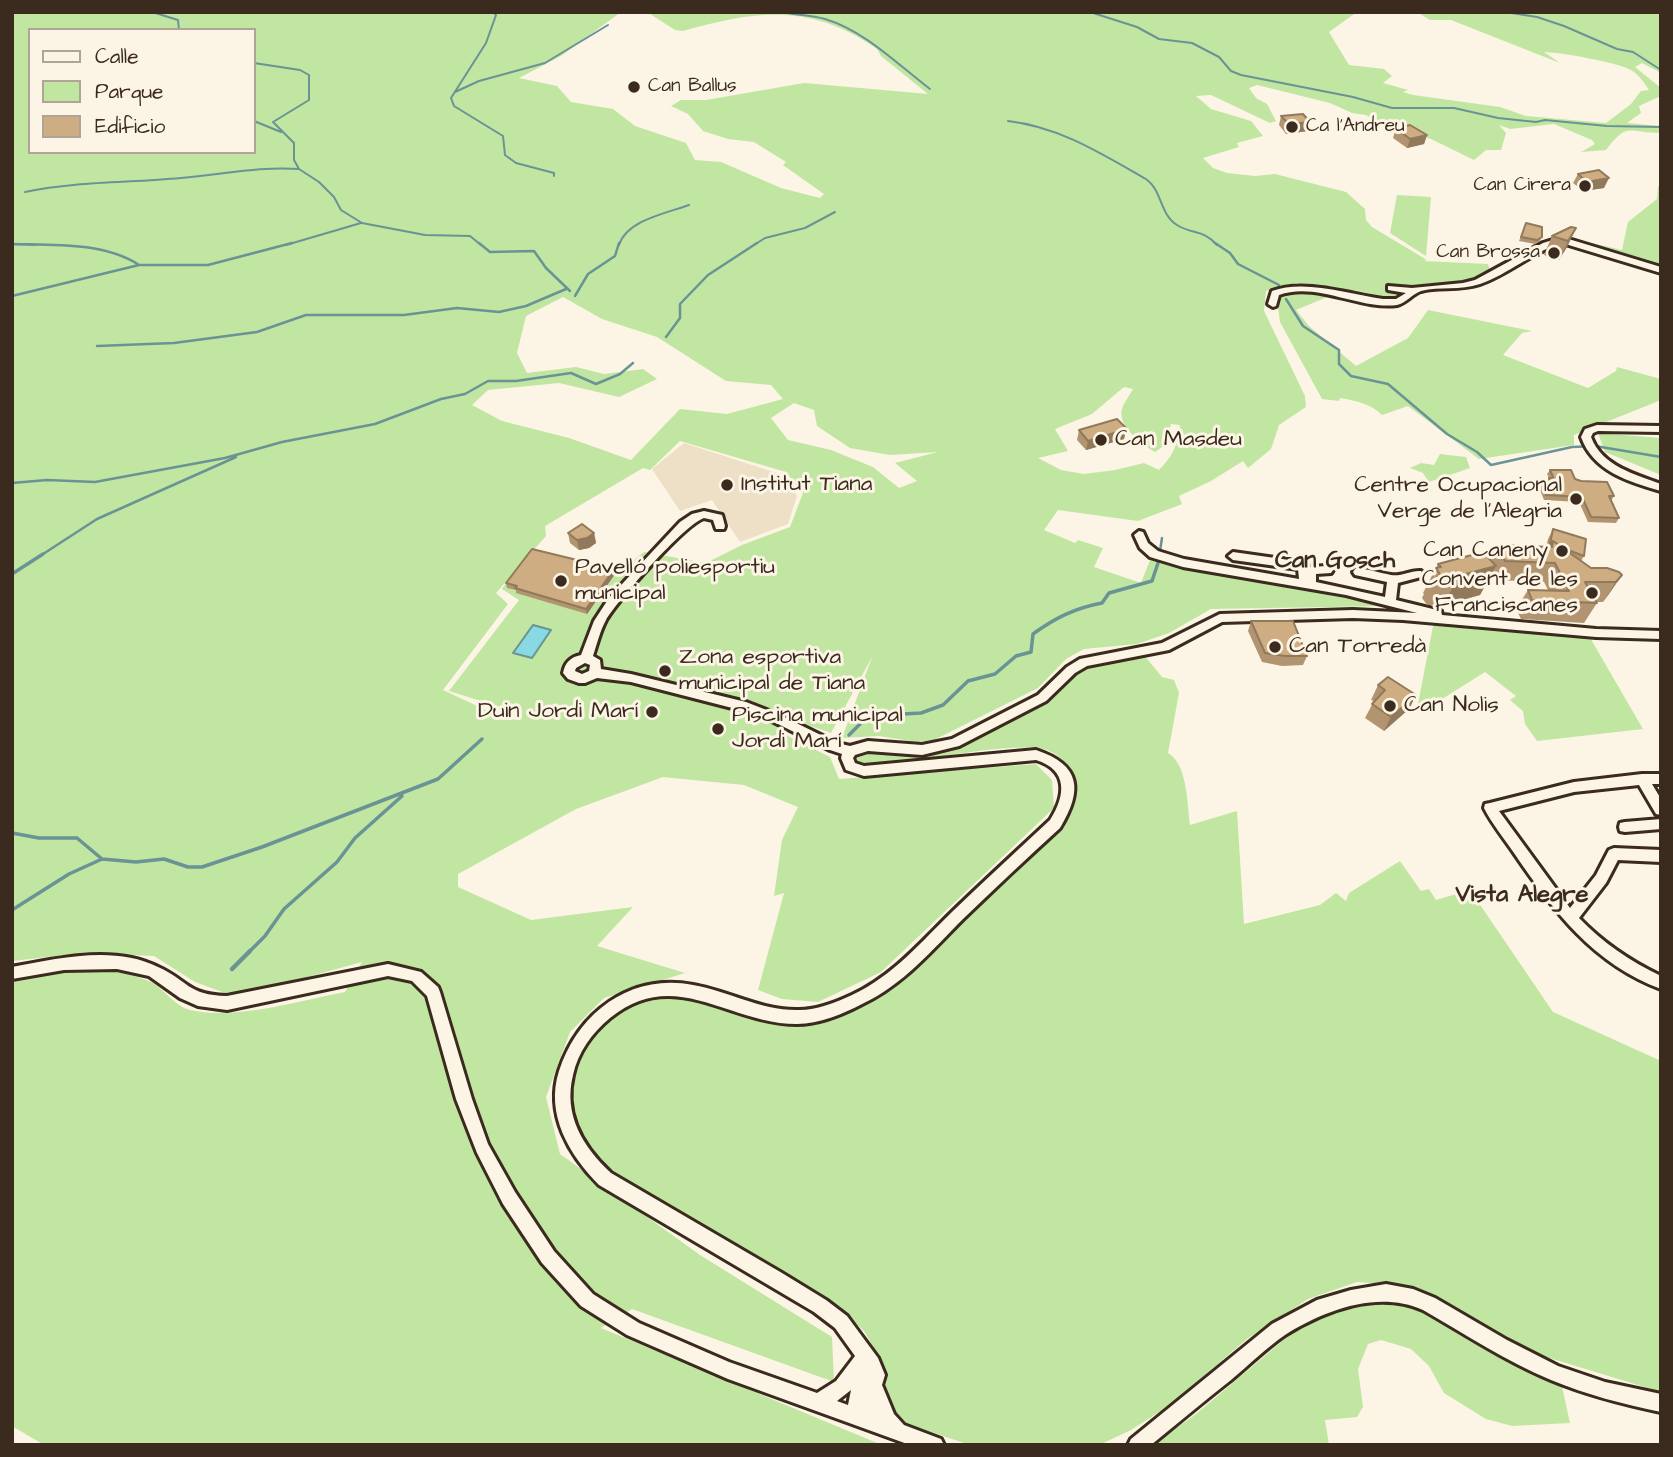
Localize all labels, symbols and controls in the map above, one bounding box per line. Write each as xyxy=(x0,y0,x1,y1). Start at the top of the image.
legend xyxy=(28,28,256,154)
text: Calle xyxy=(95,42,139,71)
place label: Can Ballus xyxy=(648,76,737,98)
text: Parque xyxy=(95,77,163,106)
marker: Can Ballus xyxy=(626,79,642,95)
text: Edificio xyxy=(95,112,165,141)
place label: Ca l'Andreu xyxy=(1306,116,1405,138)
marker: Ca l'Andreu xyxy=(1284,119,1300,135)
place label: Can Cirera xyxy=(1474,175,1571,197)
marker: Can Cirera xyxy=(1577,178,1593,194)
place label: Can Brossa xyxy=(1436,242,1540,264)
marker: Can Brossa xyxy=(1546,245,1562,261)
place label: Can Masdeu xyxy=(1115,426,1242,454)
marker: Can Masdeu xyxy=(1093,432,1109,448)
place label: Institut Tiana xyxy=(741,471,873,499)
place label: Centre Ocupacional Verge de l'Alegria xyxy=(1354,472,1562,526)
marker: Institut Tiana xyxy=(719,477,735,493)
marker: Centre Ocupacional Verge de l'Alegria xyxy=(1568,491,1584,507)
place label: Can Caneny xyxy=(1423,537,1548,565)
marker: Can Caneny xyxy=(1554,543,1570,559)
district label: Can Gosch xyxy=(1275,548,1395,576)
place label: Pavelló poliesportiu municipal xyxy=(575,554,775,608)
place label: Convent de les Franciscanes xyxy=(1422,566,1578,620)
marker: Pavelló poliesportiu municipal xyxy=(553,573,569,589)
marker: Convent de les Franciscanes xyxy=(1584,585,1600,601)
place label: Can Torredà xyxy=(1289,633,1426,661)
marker: Can Torredà xyxy=(1267,639,1283,655)
place label: Zona esportiva municipal de Tiana xyxy=(679,644,865,698)
marker: Zona esportiva municipal de Tiana xyxy=(657,663,673,679)
place label: Can Nolis xyxy=(1404,692,1499,720)
place label: Duin Jordi Marí xyxy=(478,698,638,726)
marker: Can Nolis xyxy=(1382,698,1398,714)
place label: Piscina municipal Jordi Marí xyxy=(732,702,903,756)
marker: Duin Jordi Marí xyxy=(644,704,660,720)
marker: Piscina municipal Jordi Marí xyxy=(710,721,726,737)
district label: Vista Alegre xyxy=(1456,882,1588,910)

